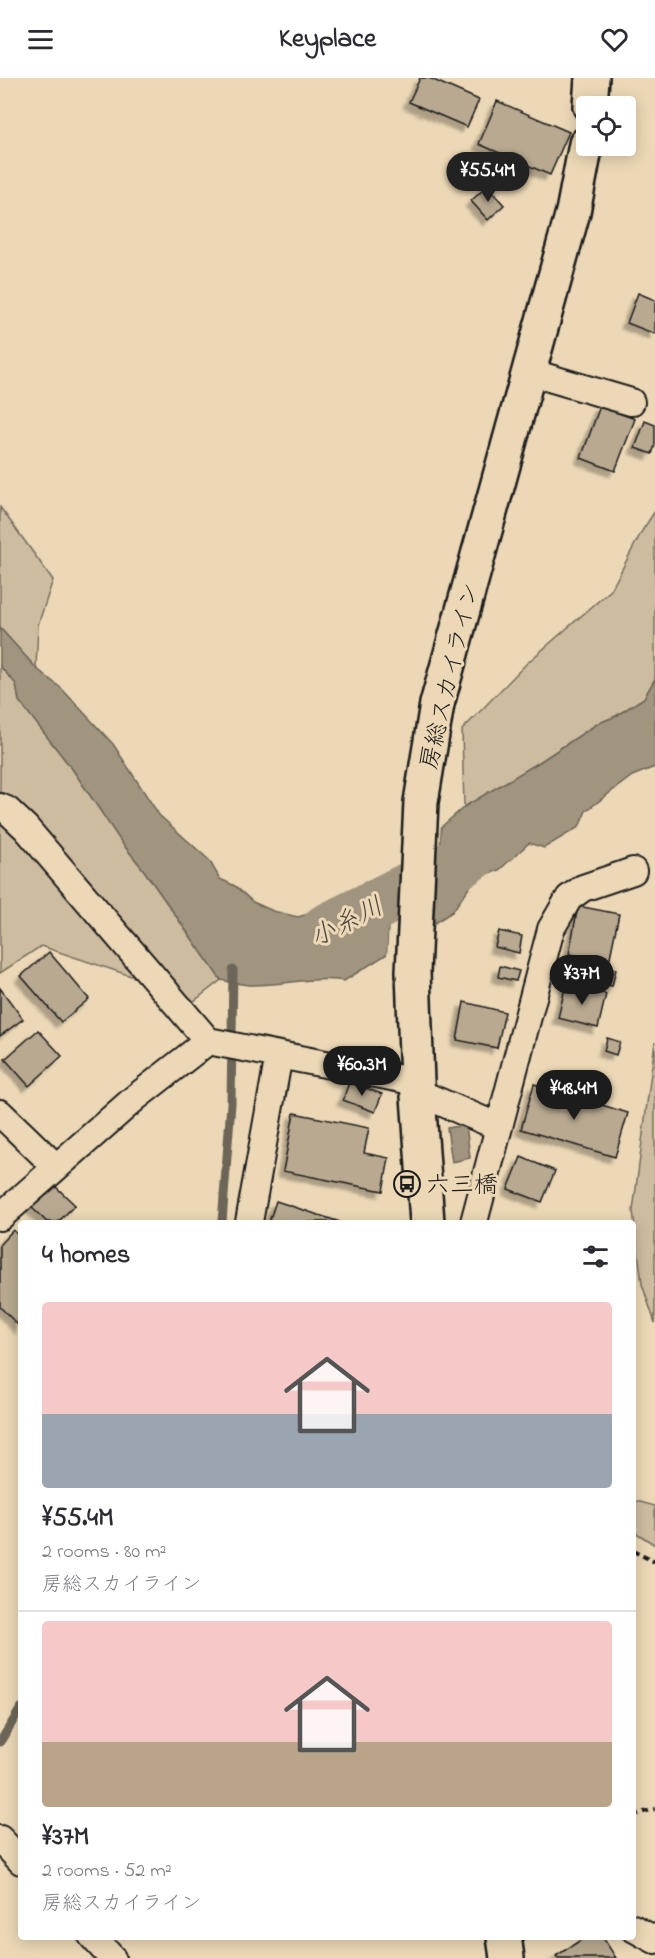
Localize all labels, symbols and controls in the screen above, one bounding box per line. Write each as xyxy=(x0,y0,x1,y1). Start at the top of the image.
text: Keyplace xyxy=(279,20,376,59)
icon: menu xyxy=(24,23,57,56)
icon: heart xyxy=(598,23,631,56)
map controls xyxy=(576,96,636,156)
button: locate xyxy=(576,96,636,156)
pin: ¥55.4M xyxy=(439,152,537,203)
text: ¥55.4M xyxy=(460,157,516,186)
street label: 房総スカイライン xyxy=(413,580,490,774)
water label: 小糸川 xyxy=(304,889,391,958)
pin: ¥37M xyxy=(546,955,618,1006)
text: ¥37M xyxy=(564,960,600,989)
pin: ¥60.3M xyxy=(313,1046,411,1097)
text: ¥60.3M xyxy=(337,1051,387,1080)
pin: ¥48.4M xyxy=(525,1070,623,1121)
text: ¥48.4M xyxy=(550,1075,598,1104)
bus stop icon: 六三橋 xyxy=(392,1169,422,1199)
place label: 六三橋 xyxy=(426,1169,498,1204)
text: 4 homes xyxy=(42,1237,130,1275)
icon: filters xyxy=(579,1240,612,1273)
icon: home xyxy=(273,1341,381,1449)
text: ¥55.4M xyxy=(42,1500,114,1538)
text: 2 rooms · 80 m² xyxy=(42,1538,167,1567)
text: 房総スカイライン xyxy=(42,1571,201,1600)
icon: home xyxy=(273,1660,381,1768)
text: ¥37M xyxy=(42,1819,89,1857)
text: 2 rooms · 52 m² xyxy=(42,1857,172,1886)
text: 房総スカイライン xyxy=(42,1890,201,1919)

